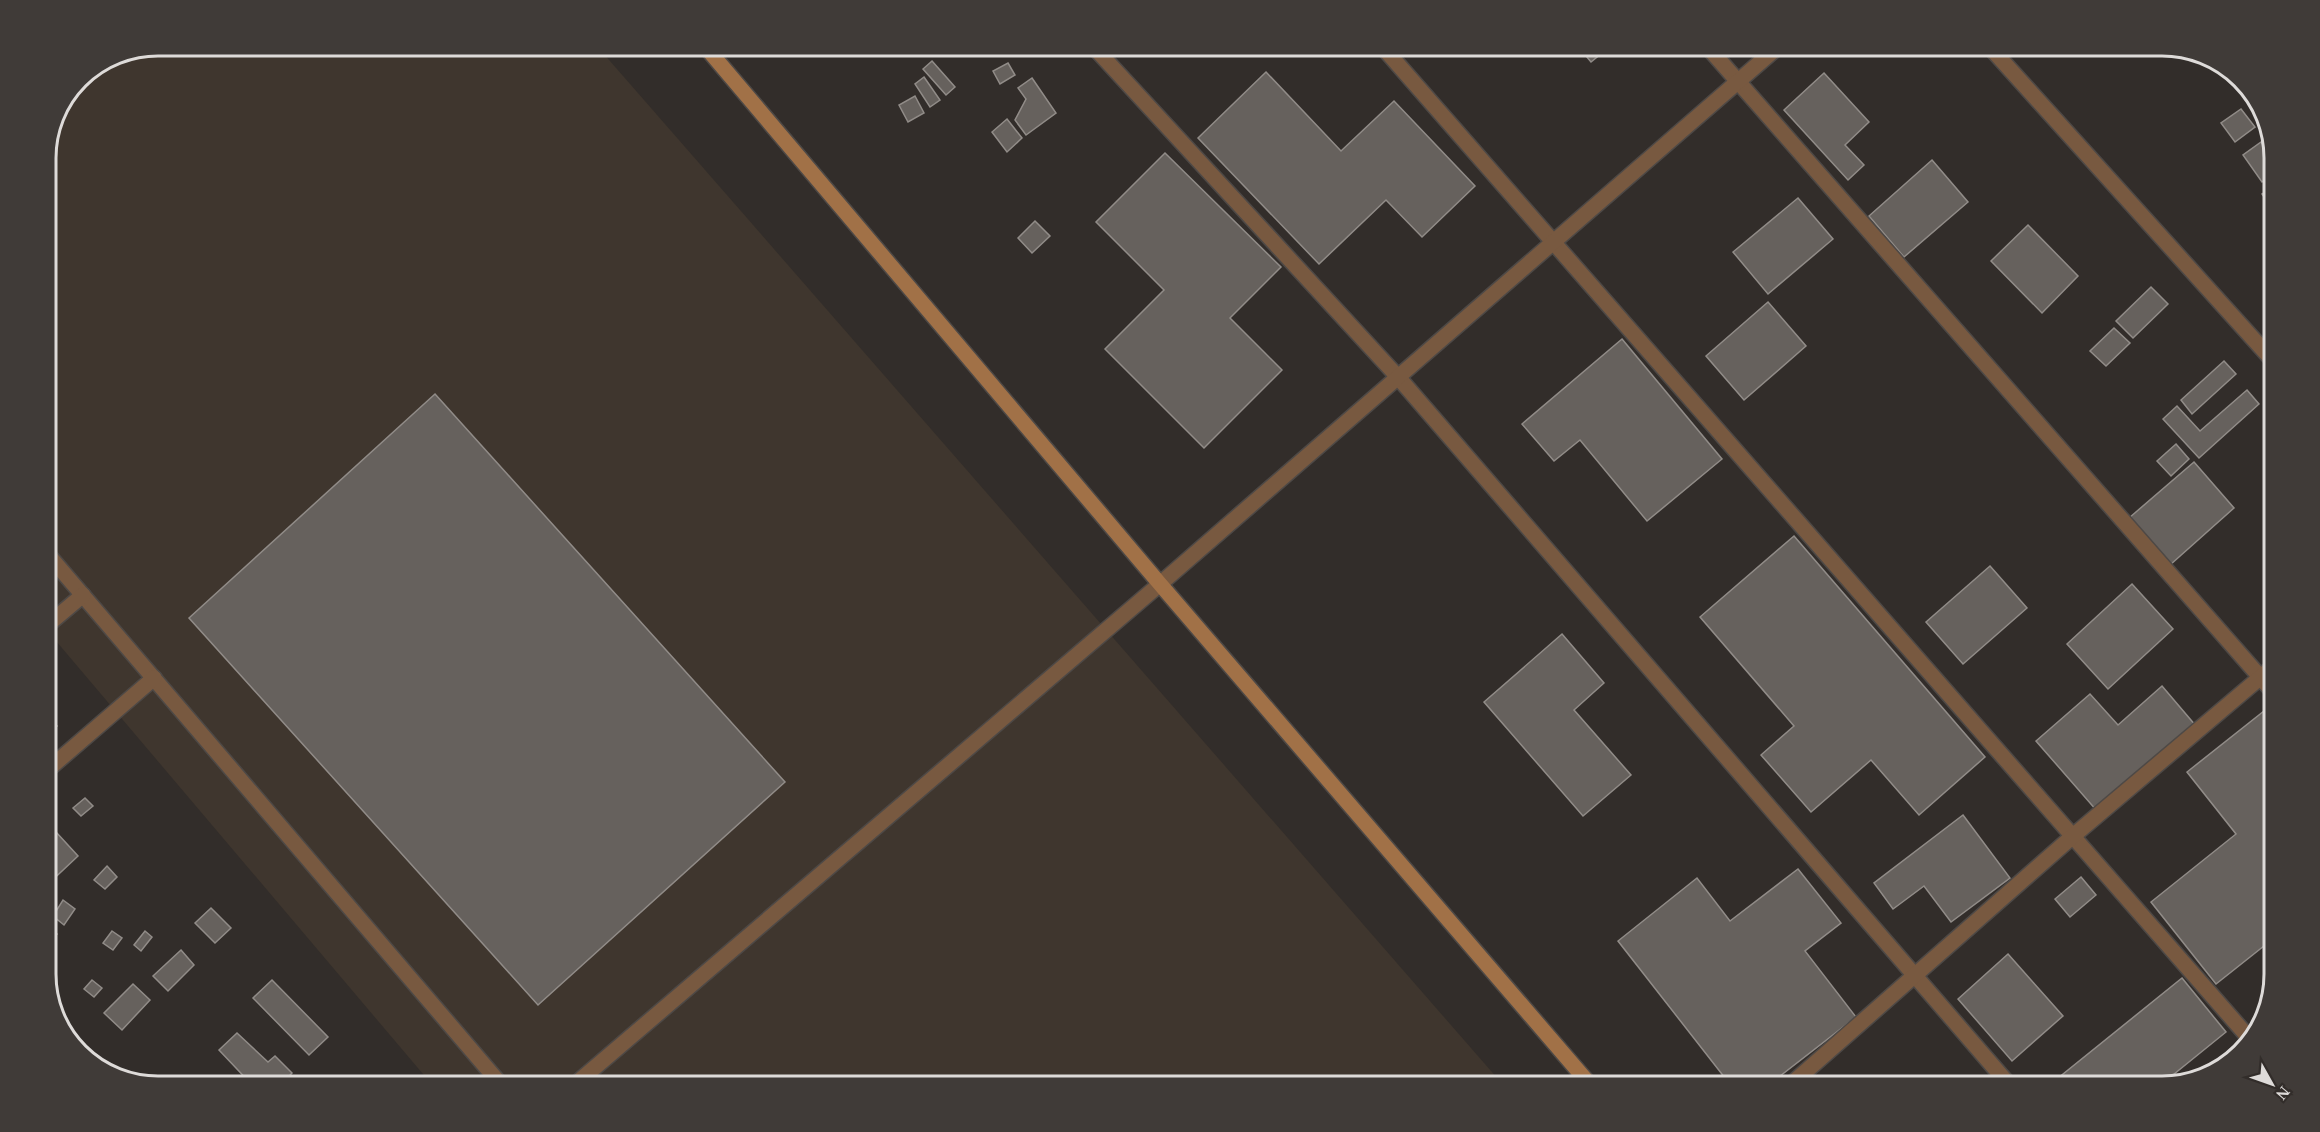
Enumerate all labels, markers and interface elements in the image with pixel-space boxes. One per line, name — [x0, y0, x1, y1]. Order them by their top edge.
north arrow — [2242, 1054, 2302, 1114]
text: N — [2273, 1083, 2293, 1104]

